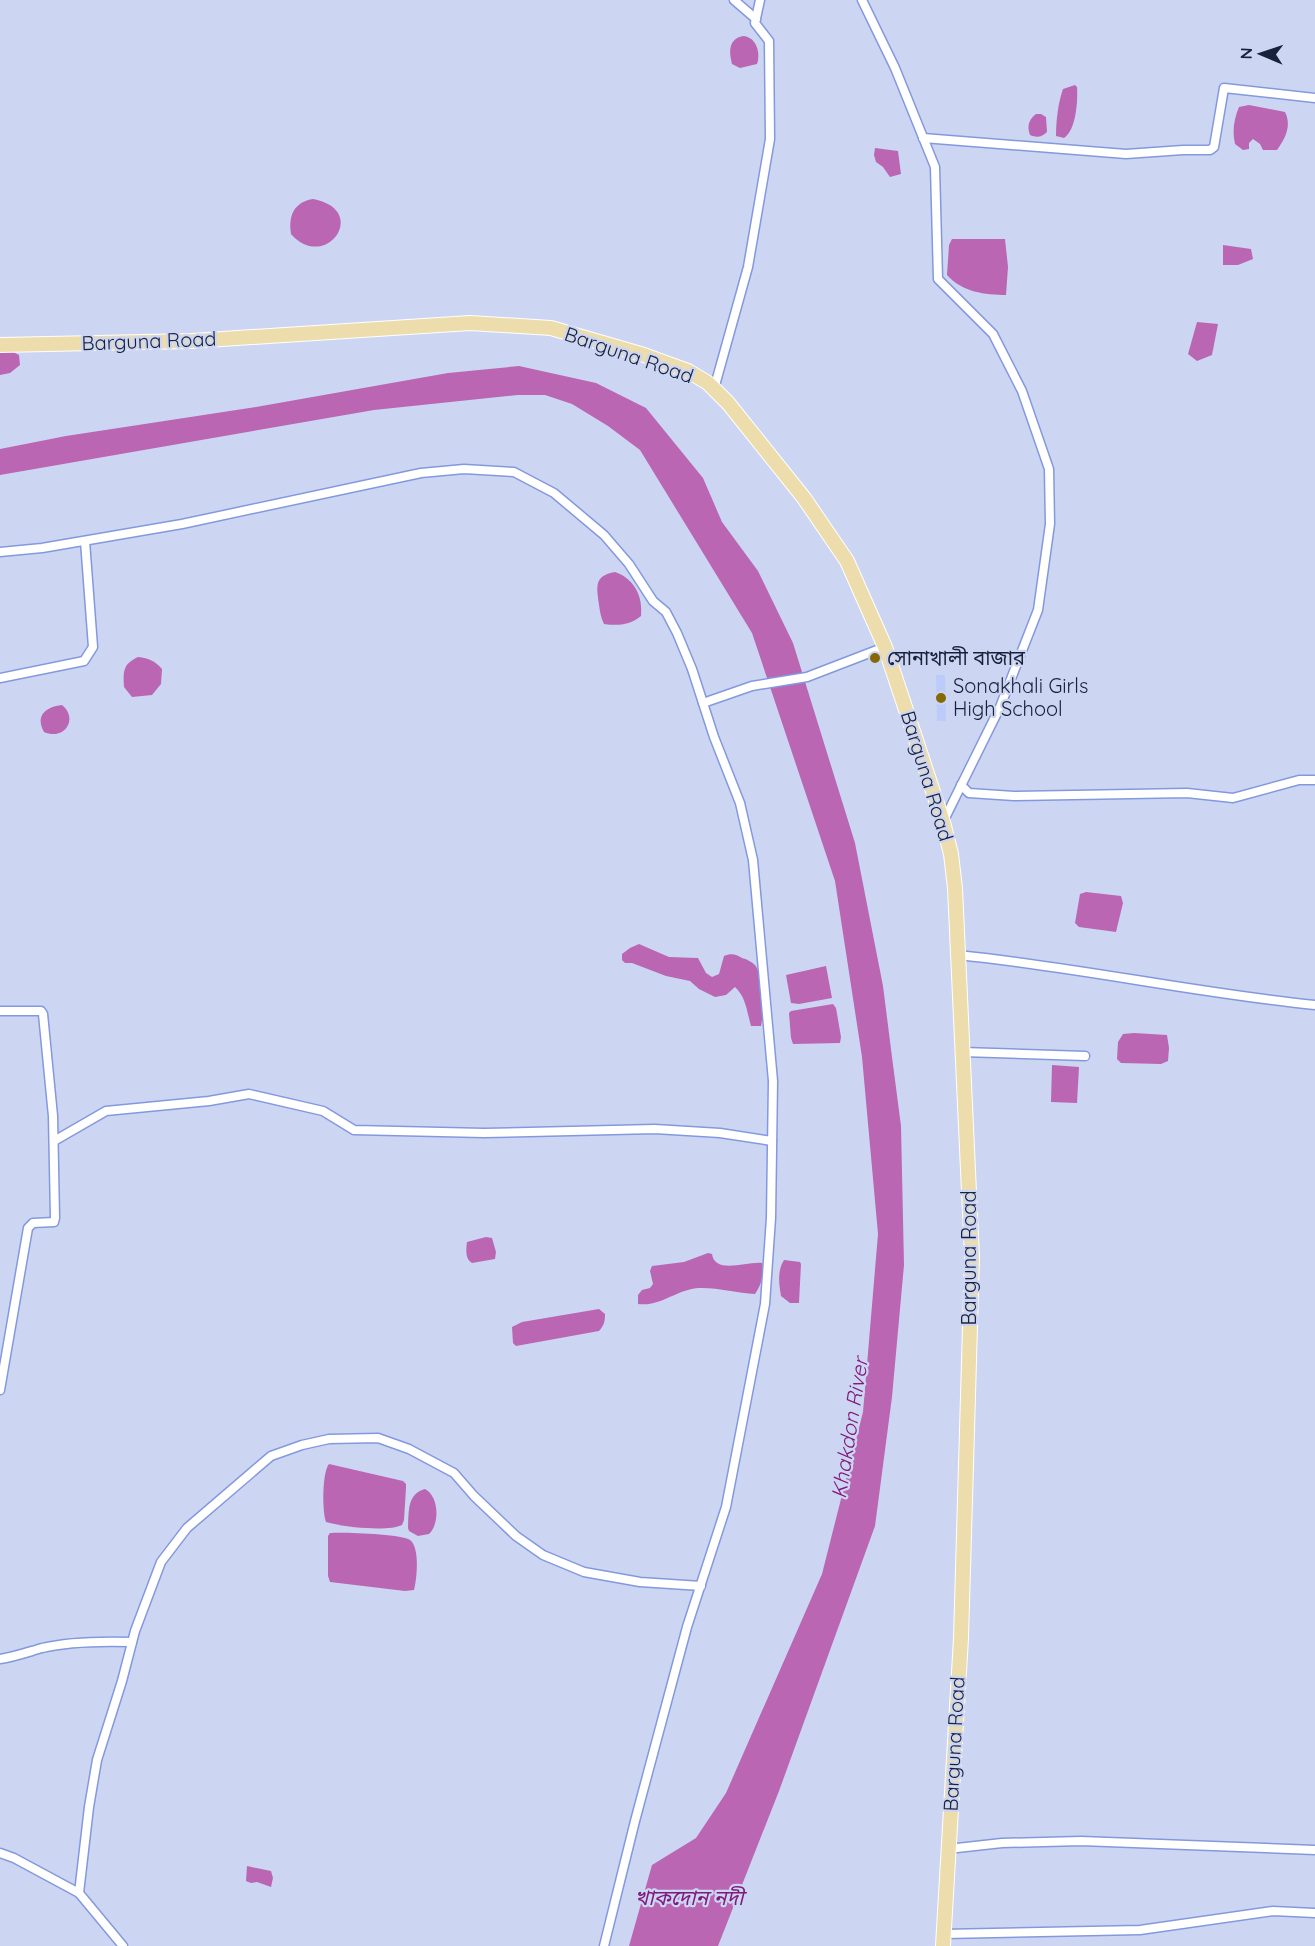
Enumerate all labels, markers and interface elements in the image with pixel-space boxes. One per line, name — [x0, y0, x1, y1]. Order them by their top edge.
north arrow — [1231, 24, 1291, 84]
text: N — [1236, 47, 1256, 60]
street label: Barguna Road — [561, 321, 697, 388]
street label: Barguna Road — [81, 326, 217, 355]
place label: সোনাখালী বাজার — [887, 645, 1026, 670]
marker: সোনাখালী বাজার — [868, 651, 882, 665]
place label: Sonakhali Girls High School — [953, 673, 1088, 721]
marker: Sonakhali Girls High School — [934, 691, 948, 705]
street label: Barguna Road — [896, 708, 959, 844]
street label: Barguna Road — [956, 1191, 981, 1326]
water label: Khakdon River — [825, 1353, 873, 1500]
street label: Barguna Road — [937, 1676, 970, 1812]
water label: খাকদোন নদী — [634, 1884, 748, 1910]

